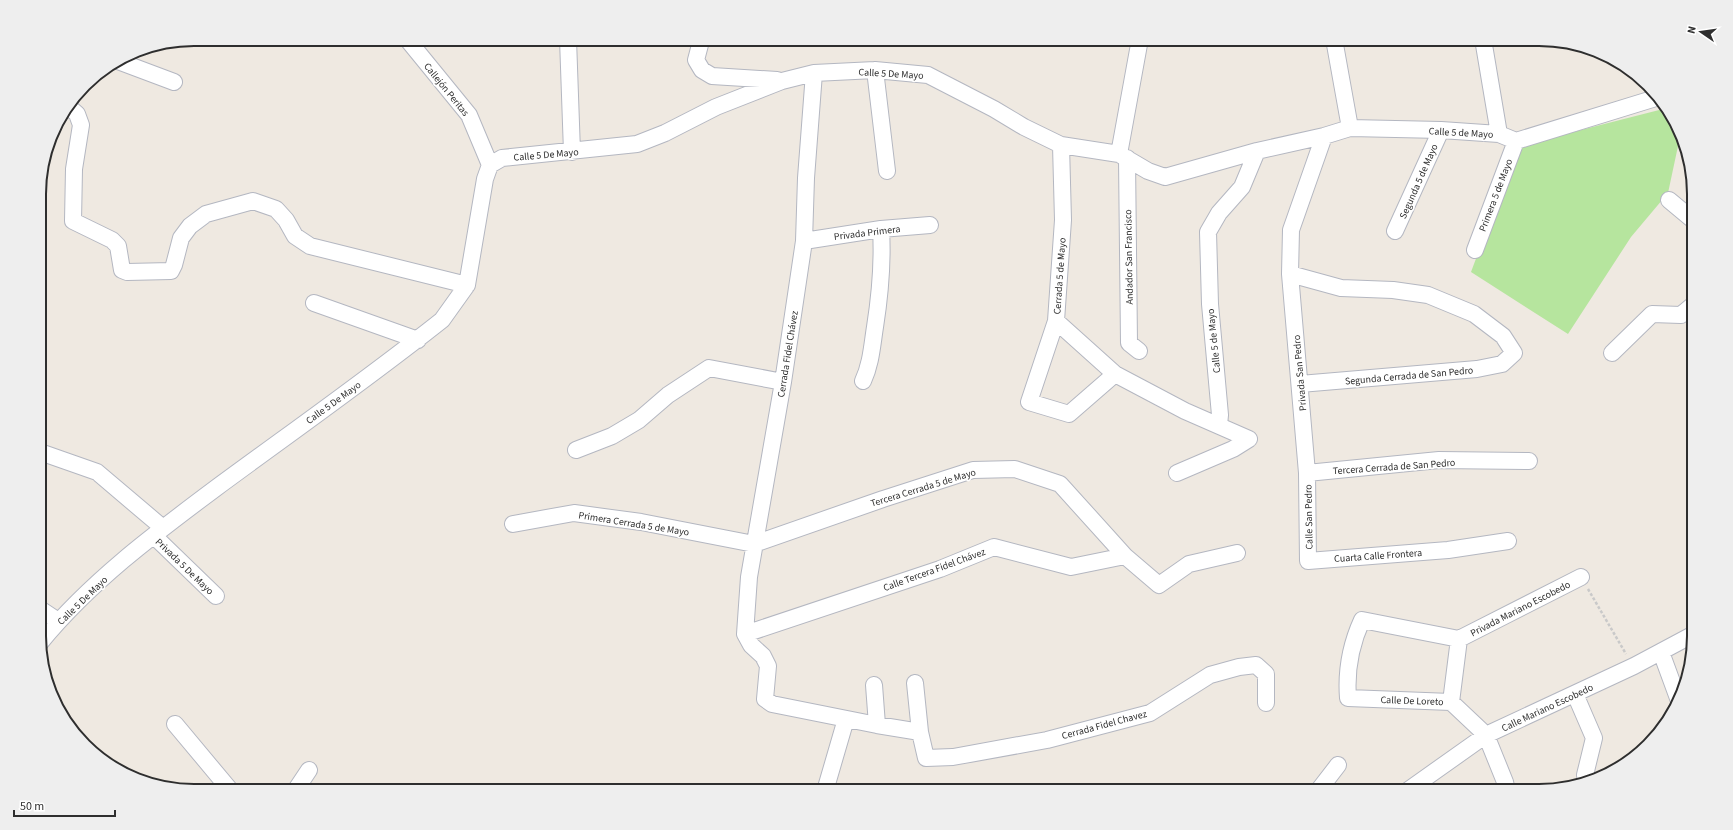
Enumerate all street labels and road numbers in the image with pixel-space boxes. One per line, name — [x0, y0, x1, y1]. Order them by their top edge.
street label: Callejón Peritas — [420, 60, 472, 119]
street label: Calle 5 De Mayo — [858, 65, 924, 83]
street label: Calle 5 de Mayo — [1428, 124, 1494, 142]
street label: Segunda 5 de Mayo — [1396, 142, 1442, 221]
street label: Calle 5 De Mayo — [513, 145, 579, 165]
street label: Primera 5 de Mayo — [1476, 157, 1516, 234]
street label: Andador San Francisco — [1121, 209, 1137, 305]
street label: Privada Primera — [833, 222, 901, 244]
street label: Cerrada 5 de Mayo — [1050, 237, 1070, 315]
street label: Calle 5 de Mayo — [1204, 308, 1224, 374]
street label: Cerrada Fidel Chávez — [774, 310, 802, 398]
street label: Privada San Pedro — [1290, 334, 1310, 412]
street label: Segunda Cerrada de San Pedro — [1344, 363, 1474, 389]
street label: Calle 5 De Mayo — [303, 378, 364, 428]
street label: Tercera Cerrada de San Pedro — [1332, 456, 1456, 478]
street label: Tercera Cerrada 5 de Mayo — [869, 465, 978, 511]
street label: Calle San Pedro — [1301, 484, 1317, 550]
street label: Primera Cerrada 5 de Mayo — [577, 508, 690, 540]
street label: Privada 5 De Mayo — [152, 535, 217, 598]
street label: Calle Tercera Fidel Chávez — [881, 545, 987, 595]
street label: Cuarta Calle Frontera — [1334, 546, 1422, 566]
street label: Calle 5 De Mayo — [54, 573, 111, 628]
street label: Privada Mariano Escobedo — [1468, 578, 1573, 640]
street label: Calle Mariano Escobedo — [1499, 681, 1596, 735]
street label: Calle De Loreto — [1380, 693, 1444, 709]
street label: Cerrada Fidel Chavez — [1060, 707, 1148, 743]

